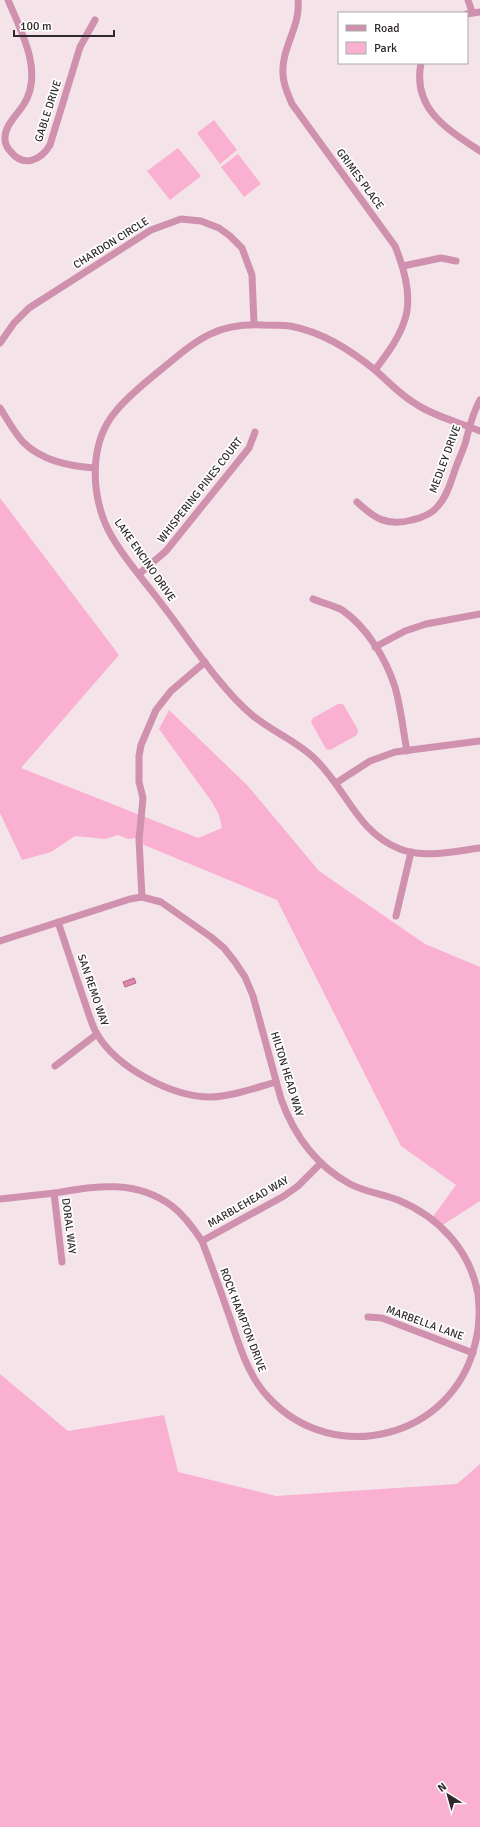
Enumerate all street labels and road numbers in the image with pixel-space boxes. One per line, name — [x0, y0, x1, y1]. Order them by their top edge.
street label: GABLE DRIVE — [32, 78, 64, 144]
street label: GRIMES PLACE — [334, 146, 386, 212]
street label: CHARDON CIRCLE — [71, 215, 151, 271]
street label: MEDLEY DRIVE — [427, 423, 463, 495]
street label: WHISPERING PINES COURT — [155, 434, 246, 545]
street label: LAKE ENCINO DRIVE — [112, 516, 178, 604]
street label: SAN REMO WAY — [75, 952, 111, 1028]
street label: HILTON HEAD WAY — [268, 1030, 306, 1118]
street label: MARBLEHEAD WAY — [205, 1173, 291, 1230]
street label: DORAL WAY — [59, 1197, 79, 1255]
street label: ROCK HAMPTON DRIVE — [217, 1266, 269, 1374]
street label: MARBELLA LANE — [384, 1303, 466, 1343]

